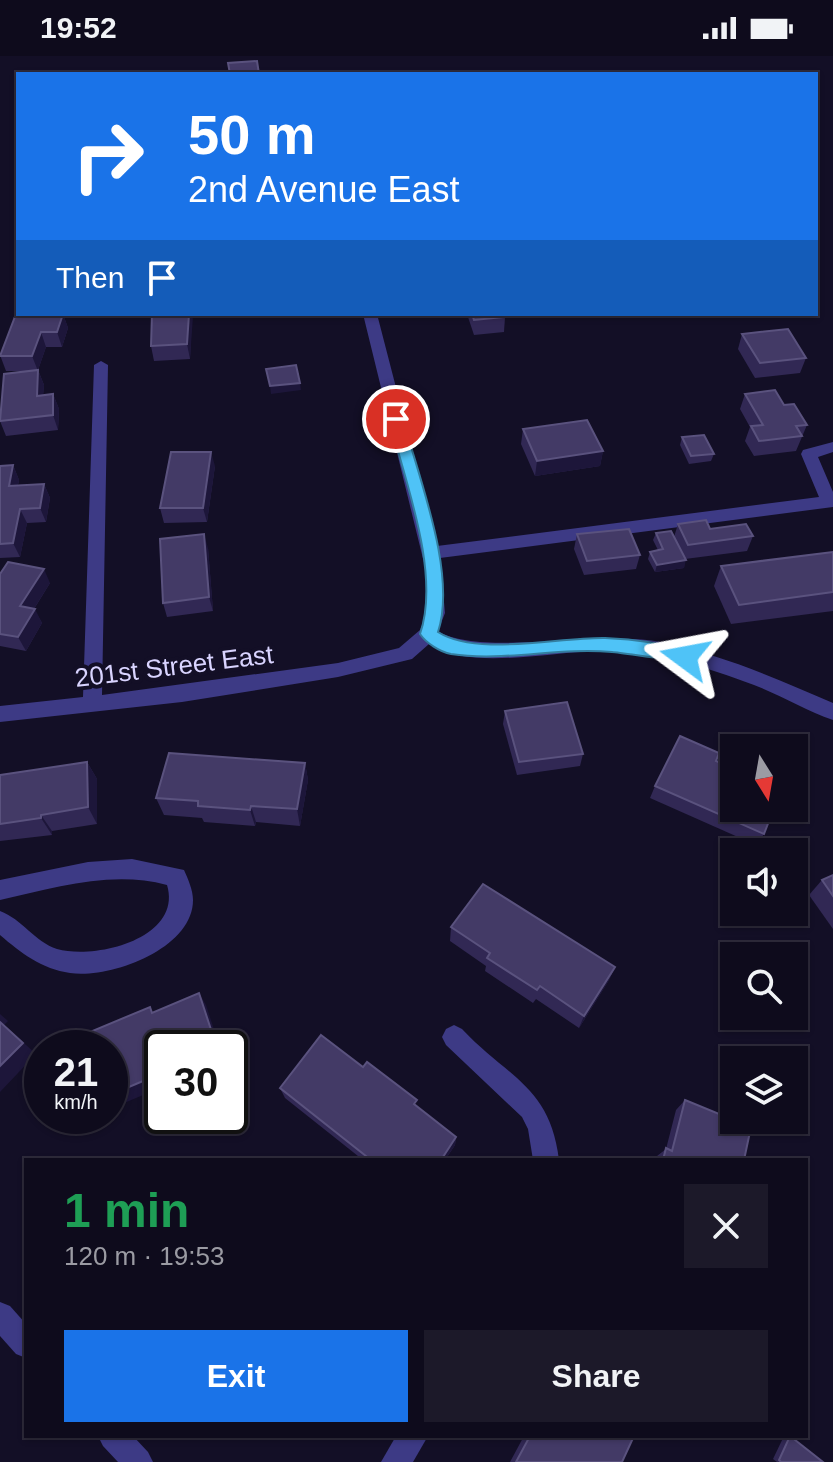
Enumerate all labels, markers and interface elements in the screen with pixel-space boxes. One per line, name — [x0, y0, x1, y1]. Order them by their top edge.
text: 19:52 — [40, 11, 117, 44]
text: 50 m — [188, 103, 316, 166]
icon: right — [56, 104, 160, 208]
text: 2nd Avenue East — [188, 169, 460, 210]
icon: arrive — [140, 256, 184, 300]
text: Then — [56, 261, 124, 294]
pin — [362, 385, 430, 453]
icon: arrive — [374, 397, 418, 441]
position arrow — [643, 615, 727, 699]
street label: 201st Street East — [73, 639, 276, 693]
north arrow — [720, 734, 808, 822]
map controls — [720, 734, 808, 1134]
button: sound — [720, 838, 808, 926]
button: search — [720, 942, 808, 1030]
speed limit sign: 30 — [144, 1030, 248, 1134]
button: layers — [720, 1046, 808, 1134]
text: 21 — [54, 1050, 98, 1094]
text: km/h — [54, 1091, 98, 1113]
text: 1 min — [64, 1184, 189, 1237]
button: close — [684, 1184, 768, 1268]
text: 120 m · 19:53 — [64, 1241, 224, 1271]
button: Exit — [64, 1330, 408, 1422]
button: Share — [424, 1330, 768, 1422]

